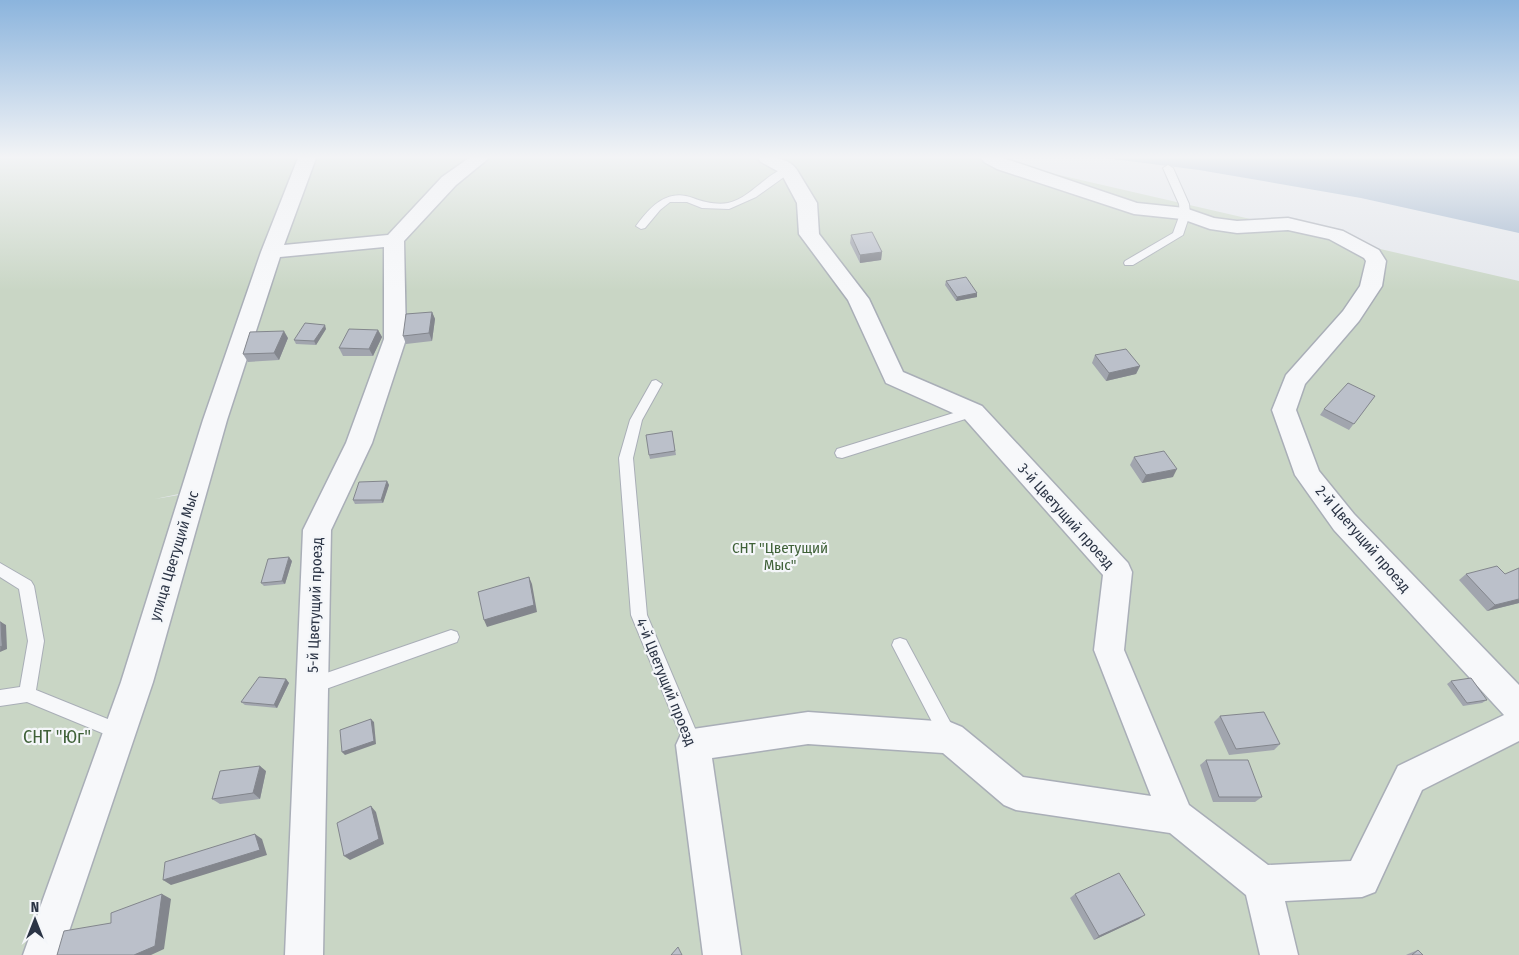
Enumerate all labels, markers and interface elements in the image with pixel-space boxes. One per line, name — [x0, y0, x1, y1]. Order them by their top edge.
street label: 3-й Цветущий проезд — [1014, 460, 1118, 572]
street label: 2-й Цветущий проезд — [1312, 482, 1414, 596]
street label: улица Цветущий Мыс — [146, 488, 203, 623]
street label: 5-й Цветущий проезд — [304, 537, 326, 673]
park label: СНТ "Цветущий Мыс" — [732, 539, 828, 574]
street label: 4-й Цветущий проезд — [632, 616, 700, 748]
park label: СНТ "Юг" — [23, 726, 91, 748]
north arrow — [10, 895, 60, 945]
text: N — [31, 899, 39, 916]

